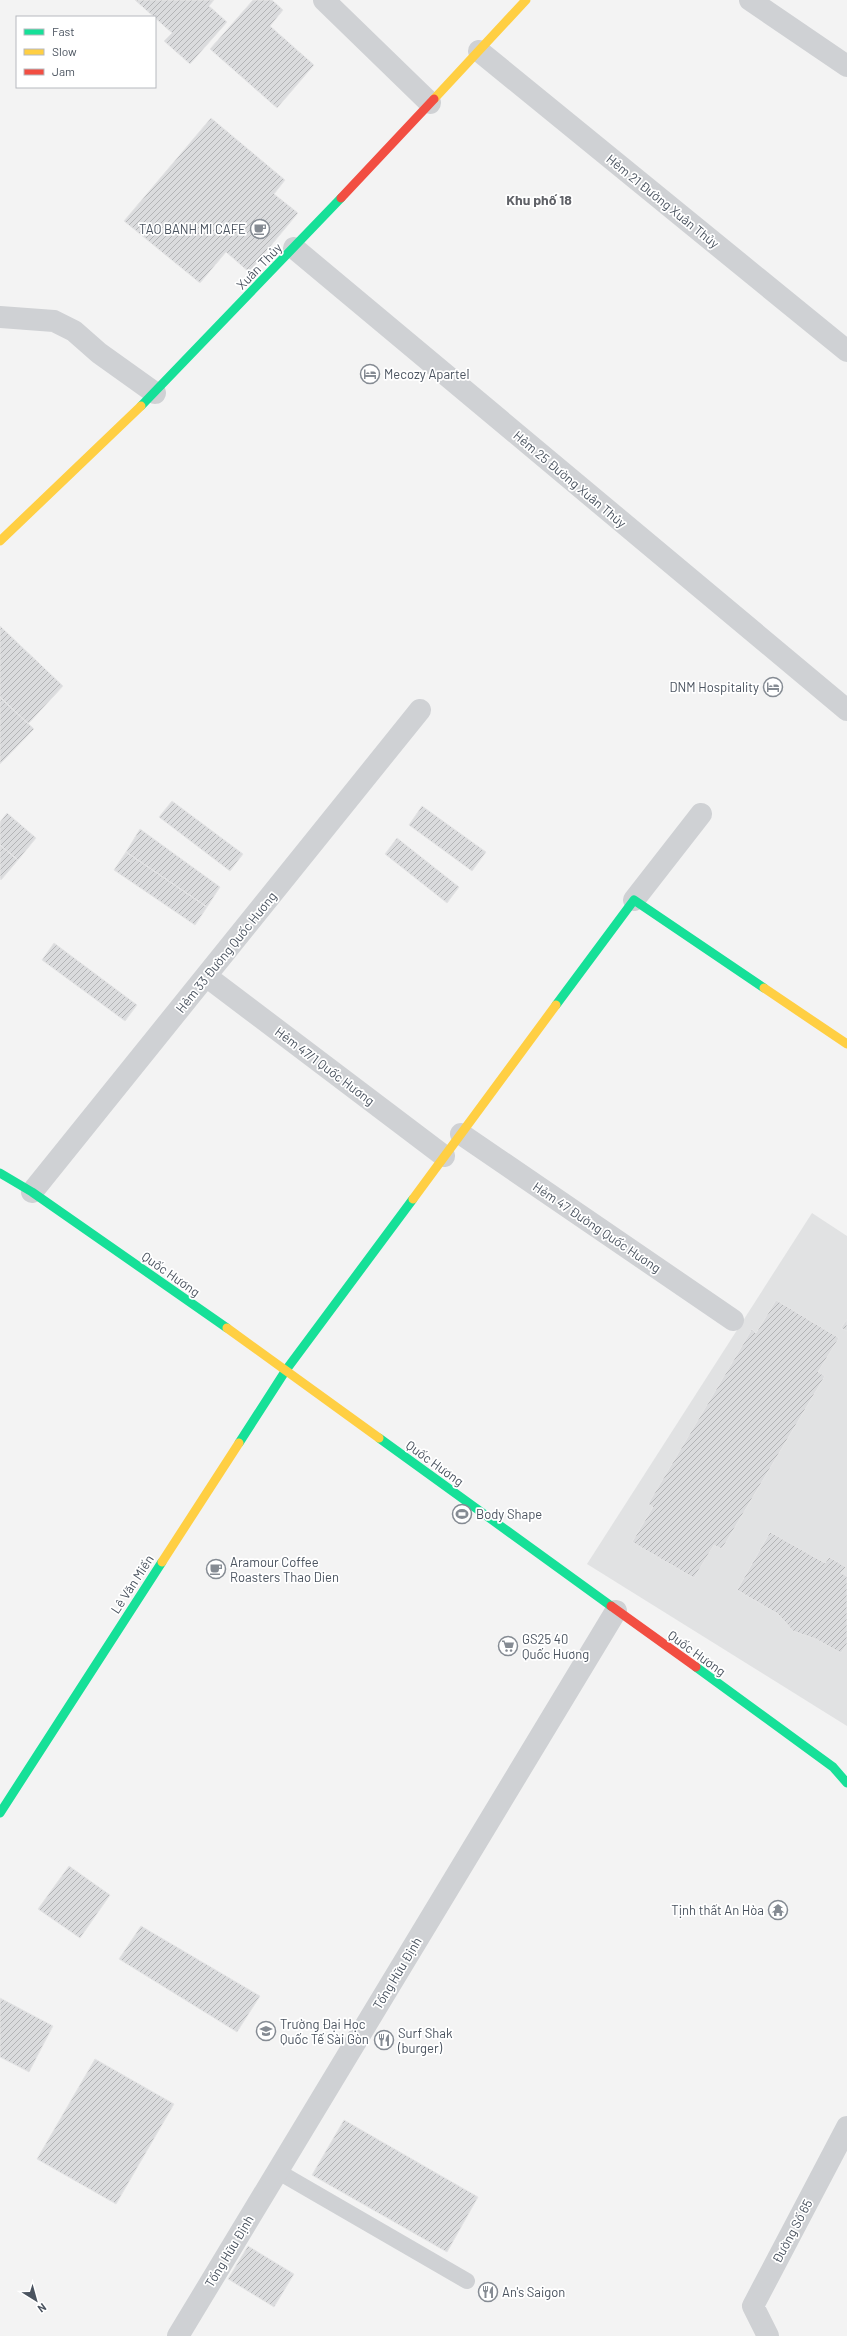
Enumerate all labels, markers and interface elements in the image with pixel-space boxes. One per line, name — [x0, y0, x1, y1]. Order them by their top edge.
legend — [16, 16, 156, 88]
text: Fast — [52, 24, 75, 38]
text: Slow — [52, 44, 77, 58]
text: Jam — [52, 64, 75, 78]
street label: Hẻm 21 Đường Xuân Thủy — [603, 151, 723, 251]
district label: Khu phố 18 — [506, 191, 572, 208]
cafe icon: TAO BANH MI CAFE — [249, 218, 271, 240]
place label: TAO BANH MI CAFE — [139, 221, 246, 237]
street label: Xuân Thủy — [233, 239, 285, 293]
hotel icon: Mecozy Apartel — [359, 363, 381, 385]
place label: Mecozy Apartel — [384, 366, 470, 382]
street label: Hẻm 25 Đường Xuân Thủy — [510, 427, 630, 531]
hotel icon: DNM Hospitality — [762, 676, 784, 698]
place label: DNM Hospitality — [670, 679, 759, 695]
street label: Hẻm 33 Đường Quốc Hương — [172, 888, 280, 1016]
street label: Hẻm 47/1 Quốc Hương — [272, 1023, 378, 1109]
street label: Hẻm 47 Đường Quốc Hương — [530, 1178, 664, 1276]
street label: Quốc Hương — [139, 1248, 203, 1300]
street label: Quốc Hương — [403, 1437, 467, 1489]
sports icon: Body Shape — [451, 1503, 473, 1525]
place label: Body Shape — [476, 1506, 542, 1522]
street label: Lê Văn Miến — [107, 1552, 157, 1616]
place label: Aramour Coffee Roasters Thao Dien — [230, 1554, 339, 1585]
cafe icon: Aramour Coffee Roasters Thao Dien — [205, 1558, 227, 1580]
street label: Quốc Hương — [665, 1627, 729, 1679]
place label: GS25 40 Quốc Hương — [522, 1631, 589, 1662]
supermarket icon: GS25 40 Quốc Hương — [497, 1635, 519, 1657]
temple icon: Tịnh thất An Hòa — [767, 1899, 789, 1921]
place label: Tịnh thất An Hòa — [671, 1902, 764, 1918]
street label: Tống Hữu Định — [369, 1934, 425, 2012]
place label: Trường Đại Học Quốc Tế Sài Gòn — [280, 2016, 369, 2047]
school or university icon: Trường Đại Học Quốc Tế Sài Gòn — [255, 2020, 277, 2042]
place label: Surf Shak (burger) — [397, 2025, 453, 2056]
restaurant icon: Surf Shak (burger) — [373, 2029, 395, 2051]
street label: Đường Số 65 — [769, 2196, 816, 2266]
street label: Tống Hữu Định — [201, 2212, 257, 2290]
north arrow — [16, 2280, 56, 2320]
restaurant icon: An's Saigon — [477, 2281, 499, 2303]
place label: An's Saigon — [502, 2284, 565, 2300]
text: N — [35, 2301, 49, 2316]

